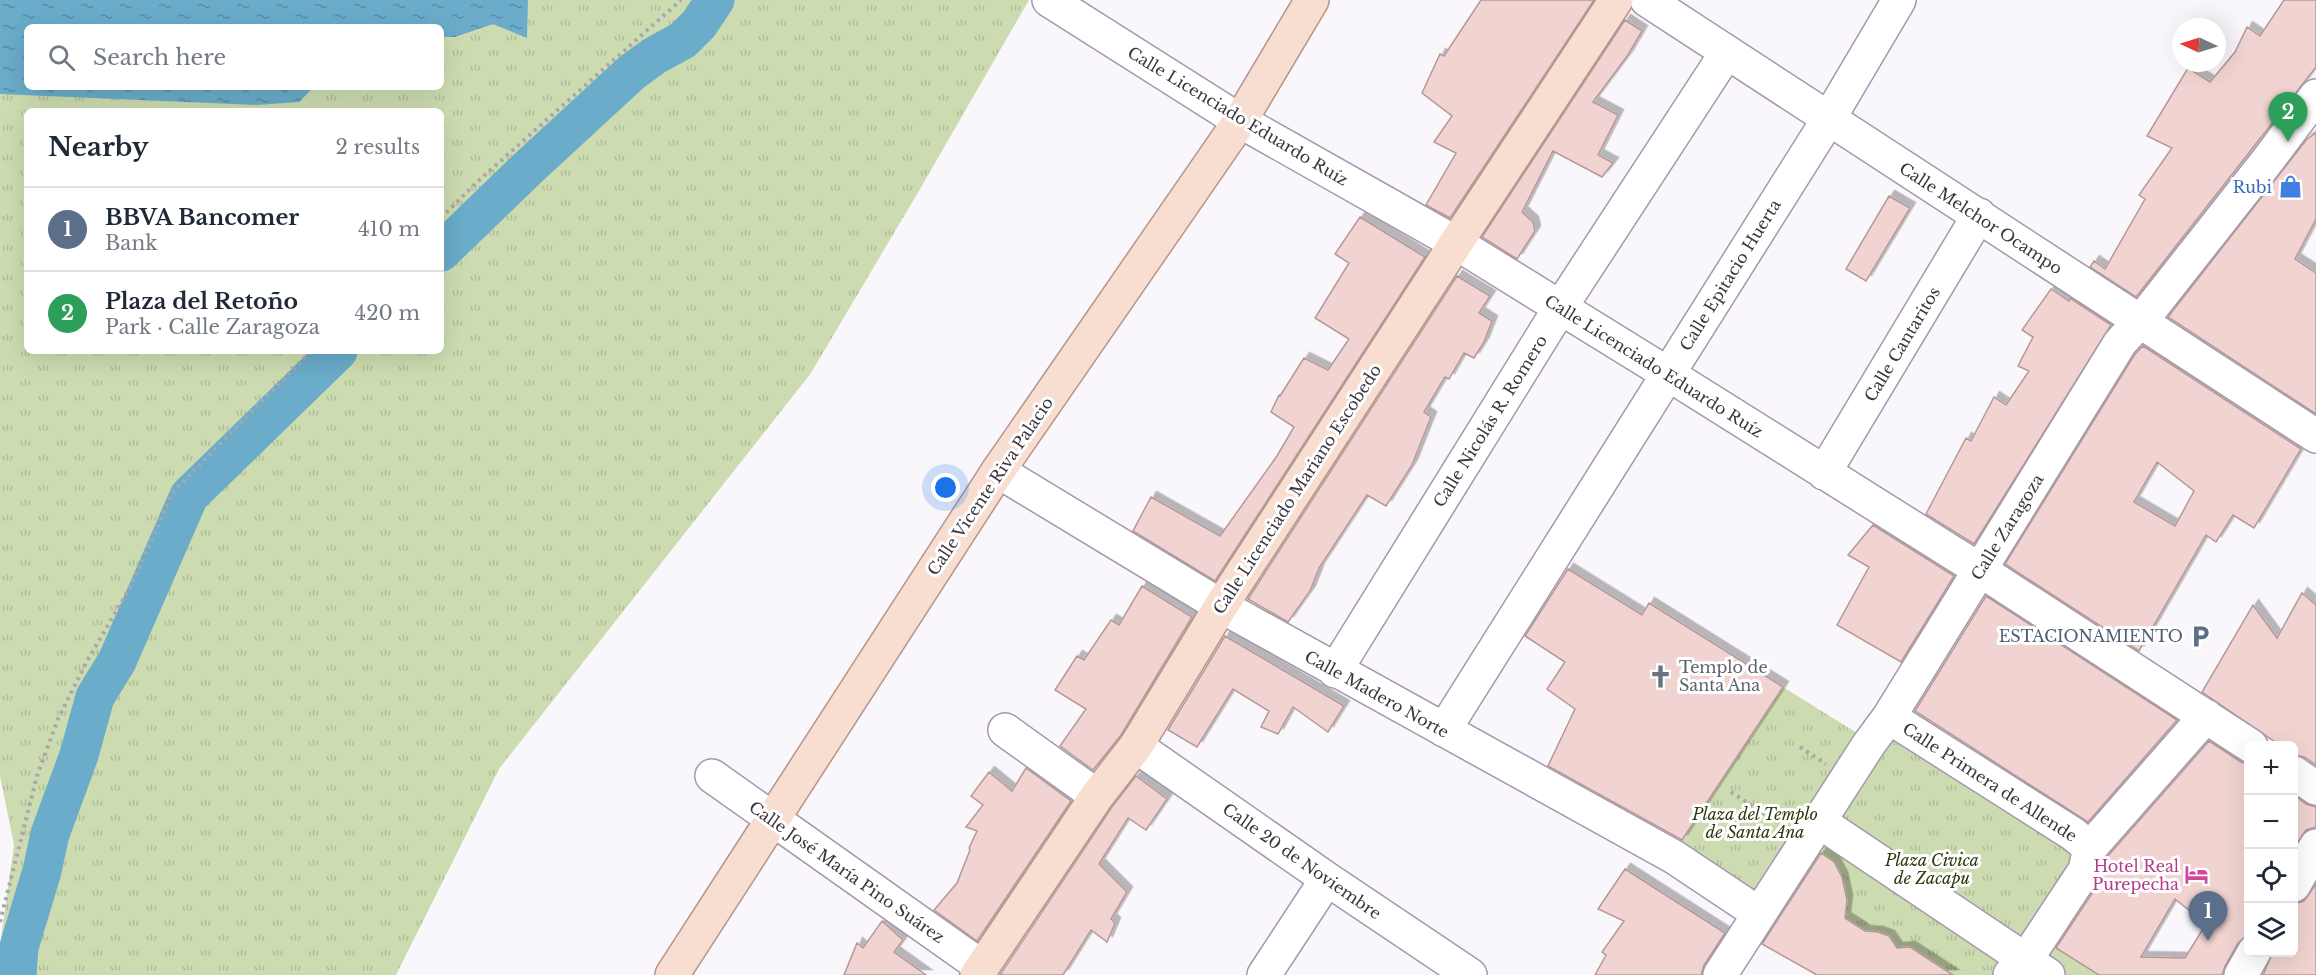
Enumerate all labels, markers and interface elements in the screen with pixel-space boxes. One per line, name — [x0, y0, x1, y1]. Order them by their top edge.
north arrow — [2172, 18, 2226, 72]
search box — [24, 24, 444, 90]
icon: search — [45, 41, 78, 74]
street label: Calle Licenciado Eduardo Ruíz — [1124, 42, 1352, 190]
text: Search here — [93, 44, 226, 71]
pin: 2 — [2268, 92, 2308, 142]
text: Nearby — [48, 131, 149, 163]
text: 2 results — [336, 135, 420, 159]
street label: Calle Melchor Ocampo — [1896, 158, 2066, 278]
shop icon: Rubi — [2277, 174, 2303, 200]
place label: Rubi — [2233, 177, 2273, 197]
street label: Calle Epitacio Huerta — [1675, 196, 1785, 354]
text: BBVA Bancomer — [105, 204, 299, 231]
text: 1 — [63, 217, 72, 241]
text: 410 m — [358, 217, 420, 241]
text: Bank — [105, 231, 158, 255]
street label: Calle Cantaritos — [1860, 283, 1944, 405]
text: Plaza del Retoño — [105, 288, 298, 315]
street label: Calle Licenciado Eduardo Ruíz — [1541, 290, 1767, 442]
text: 2 — [61, 301, 74, 325]
text: 420 m — [355, 301, 420, 325]
text: Park · Calle Zaragoza — [105, 315, 320, 339]
street label: Calle Nicolás R. Romero — [1429, 331, 1551, 511]
street label: Calle Licenciado Mariano Escobedo — [1209, 360, 1385, 618]
street label: Calle Vicente Riva Palacio — [923, 393, 1057, 579]
street label: Calle Zaragoza — [1966, 470, 2048, 584]
your location — [931, 473, 960, 502]
parking icon: ESTACIONAMIENTO — [2188, 623, 2214, 649]
place label: ESTACIONAMIENTO — [1999, 626, 2183, 646]
street label: Calle Madero Norte — [1301, 646, 1453, 742]
place label: Templo de Santa Ana — [1679, 657, 1768, 695]
church icon: Templo de Santa Ana — [1648, 663, 1674, 689]
street label: Calle Primera de Allende — [1899, 718, 2081, 846]
map controls — [2244, 741, 2298, 957]
button: + — [2244, 741, 2298, 795]
button: − — [2244, 795, 2298, 849]
street label: Calle José María Pino Suárez — [745, 797, 949, 947]
street label: Calle 20 de Noviembre — [1219, 799, 1385, 923]
park label: Plaza del Templo de Santa Ana — [1691, 804, 1818, 842]
button: locate — [2244, 849, 2298, 903]
park label: Plaza Civica de Zacapu — [1884, 850, 1979, 888]
place label: Hotel Real Purepecha — [2092, 856, 2179, 894]
hotel icon: Hotel Real Purepecha — [2184, 862, 2210, 888]
pin: 1 — [2188, 892, 2228, 941]
button: layers — [2244, 903, 2298, 957]

